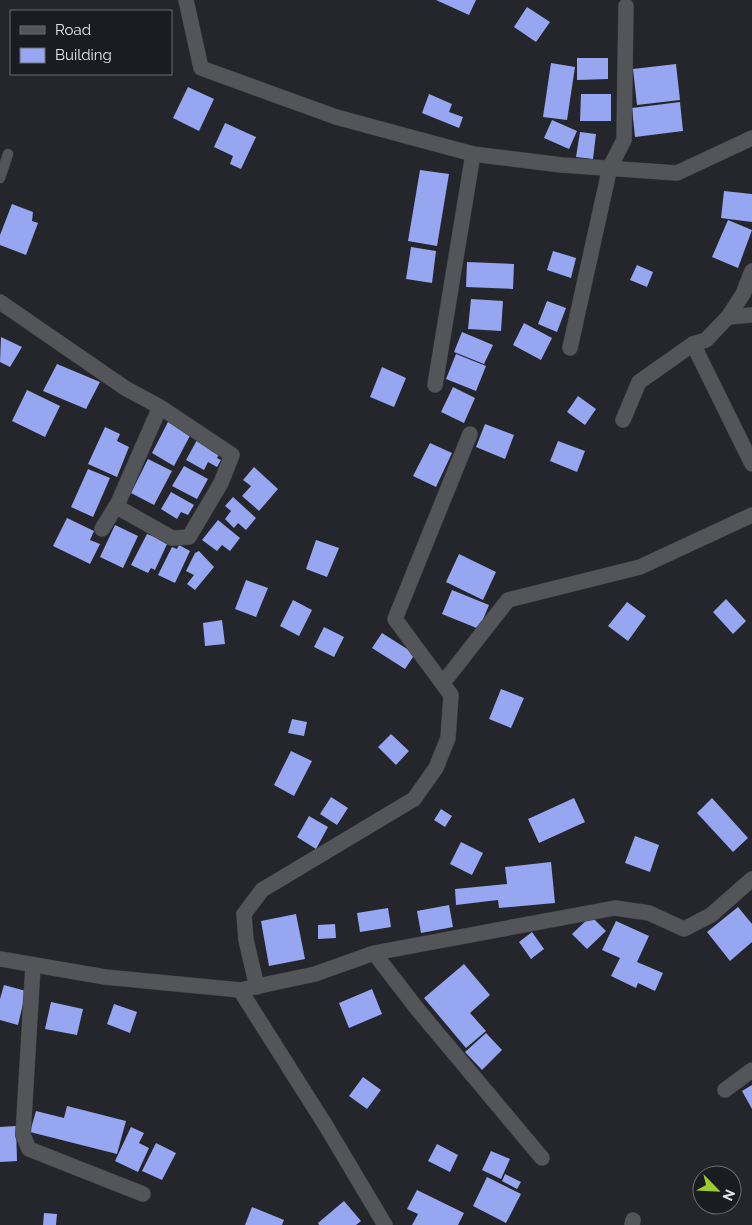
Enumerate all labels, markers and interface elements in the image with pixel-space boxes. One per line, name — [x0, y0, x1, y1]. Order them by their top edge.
legend — [10, 10, 172, 75]
text: Road — [55, 21, 91, 39]
text: Building — [55, 46, 112, 64]
north arrow — [692, 1165, 742, 1215]
text: N — [719, 1187, 738, 1203]

